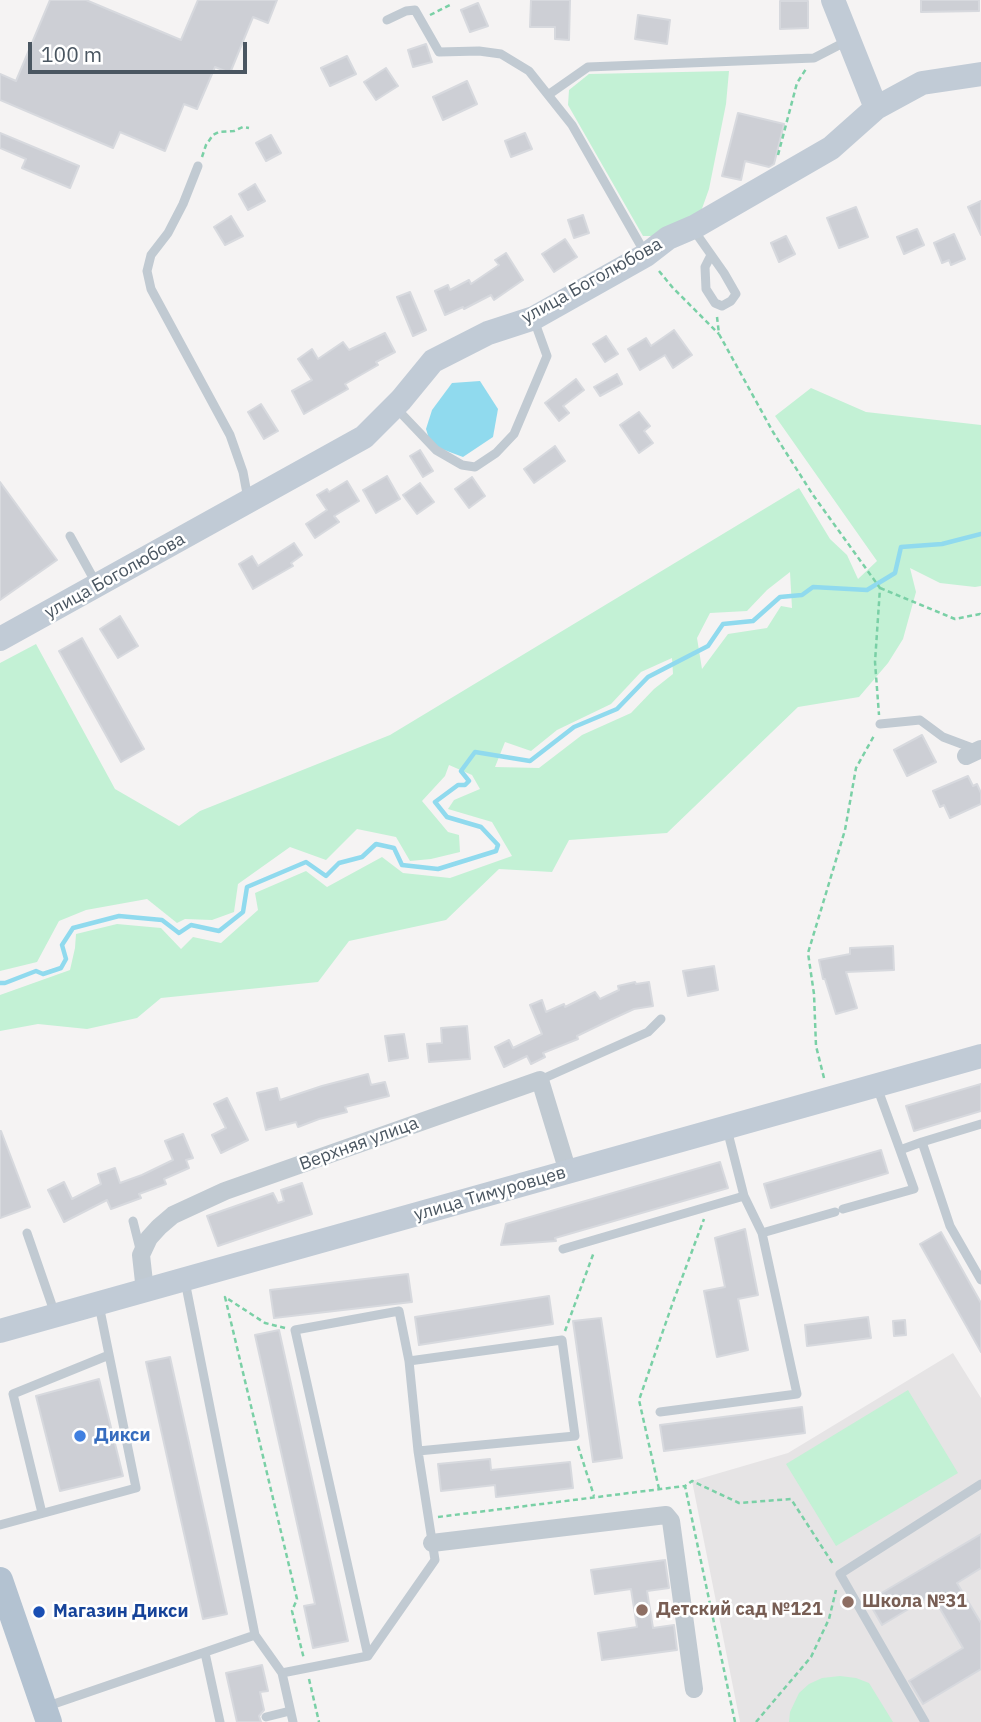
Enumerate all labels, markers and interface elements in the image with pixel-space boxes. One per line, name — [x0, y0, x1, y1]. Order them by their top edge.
scale bar — [32, 28, 250, 72]
text: 100 m — [41, 40, 102, 68]
street label: улица Боголюбова — [518, 233, 666, 329]
street label: улица Боголюбова — [41, 528, 189, 624]
street label: Верхняя улица — [297, 1112, 421, 1176]
street label: улица Тимуровцев — [412, 1162, 568, 1226]
place label: Дикси — [94, 1425, 150, 1447]
marker: Дикси — [72, 1428, 88, 1444]
place label: Школа №31 — [862, 1591, 967, 1613]
marker: Школа №31 — [840, 1594, 856, 1610]
place label: Детский сад №121 — [656, 1599, 823, 1621]
place label: Магазин Дикси — [53, 1601, 188, 1623]
marker: Детский сад №121 — [634, 1602, 650, 1618]
marker: Магазин Дикси — [31, 1604, 47, 1620]

